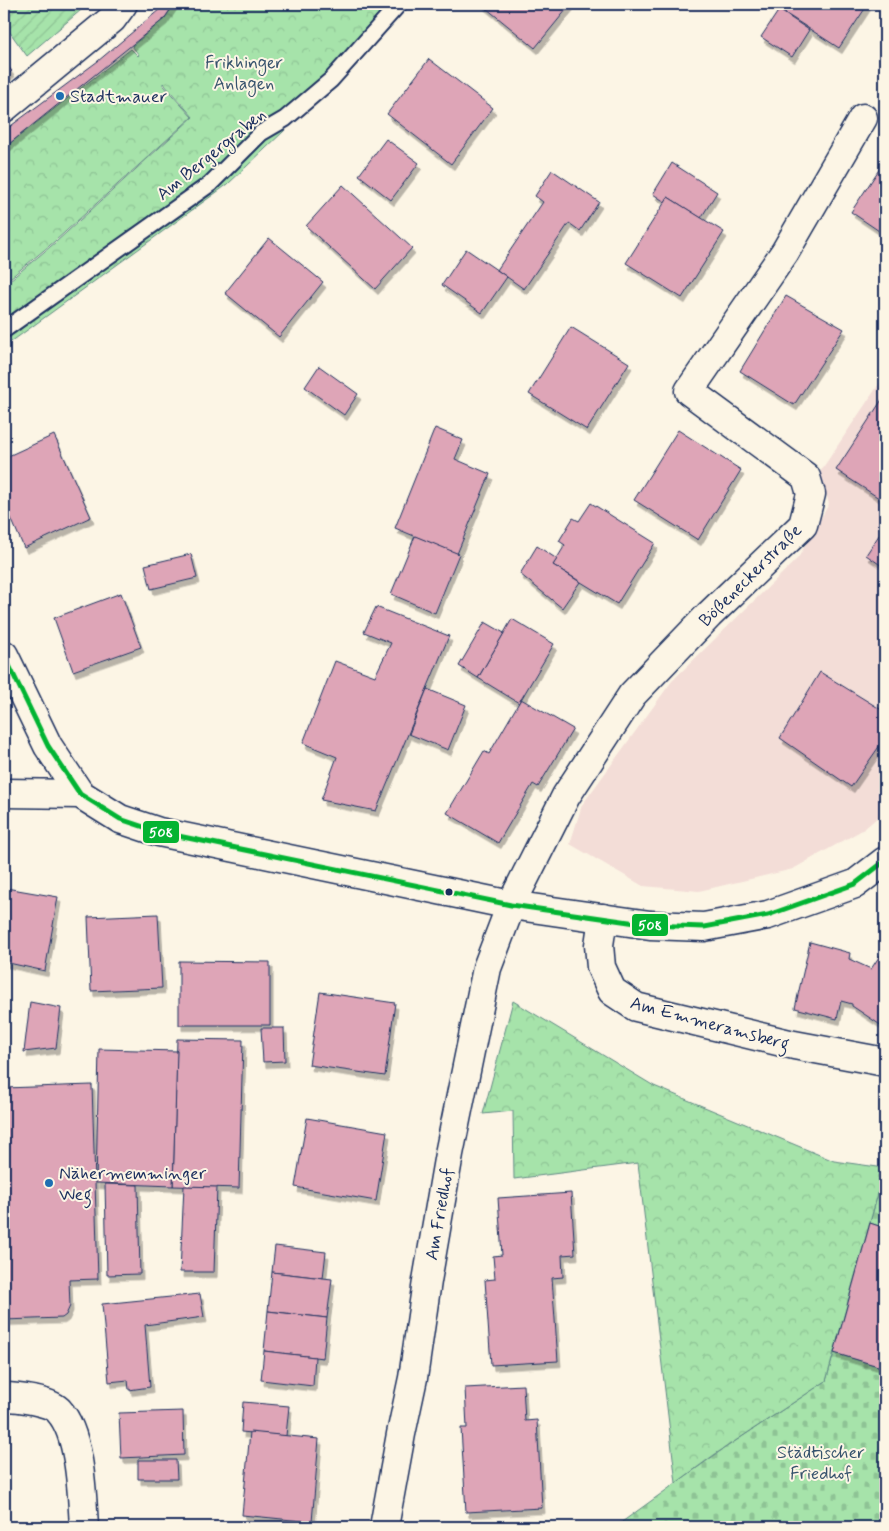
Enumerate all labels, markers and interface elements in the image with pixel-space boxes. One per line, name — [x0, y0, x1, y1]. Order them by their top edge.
park label: Frikhinger Anlagen — [205, 51, 283, 97]
place label: Stadtmauer — [70, 85, 168, 109]
marker: Stadtmauer — [54, 90, 66, 102]
street label: Am Bergergraben — [152, 103, 272, 207]
street label: Bößeneckerstraße — [694, 519, 807, 632]
line badge: 508 — [142, 820, 180, 844]
text: 508 — [149, 824, 173, 842]
unlabelled marker — [444, 887, 454, 897]
line badge: 508 — [631, 913, 669, 937]
text: 508 — [638, 917, 662, 935]
street label: Am Emmeramsberg — [627, 991, 792, 1059]
place label: Nähermemminger Weg — [59, 1162, 207, 1209]
street label: Am Friedhof — [420, 1166, 460, 1262]
marker: Nähermemminger Weg — [43, 1177, 55, 1189]
park label: Städtischer Friedhof — [777, 1441, 865, 1486]

